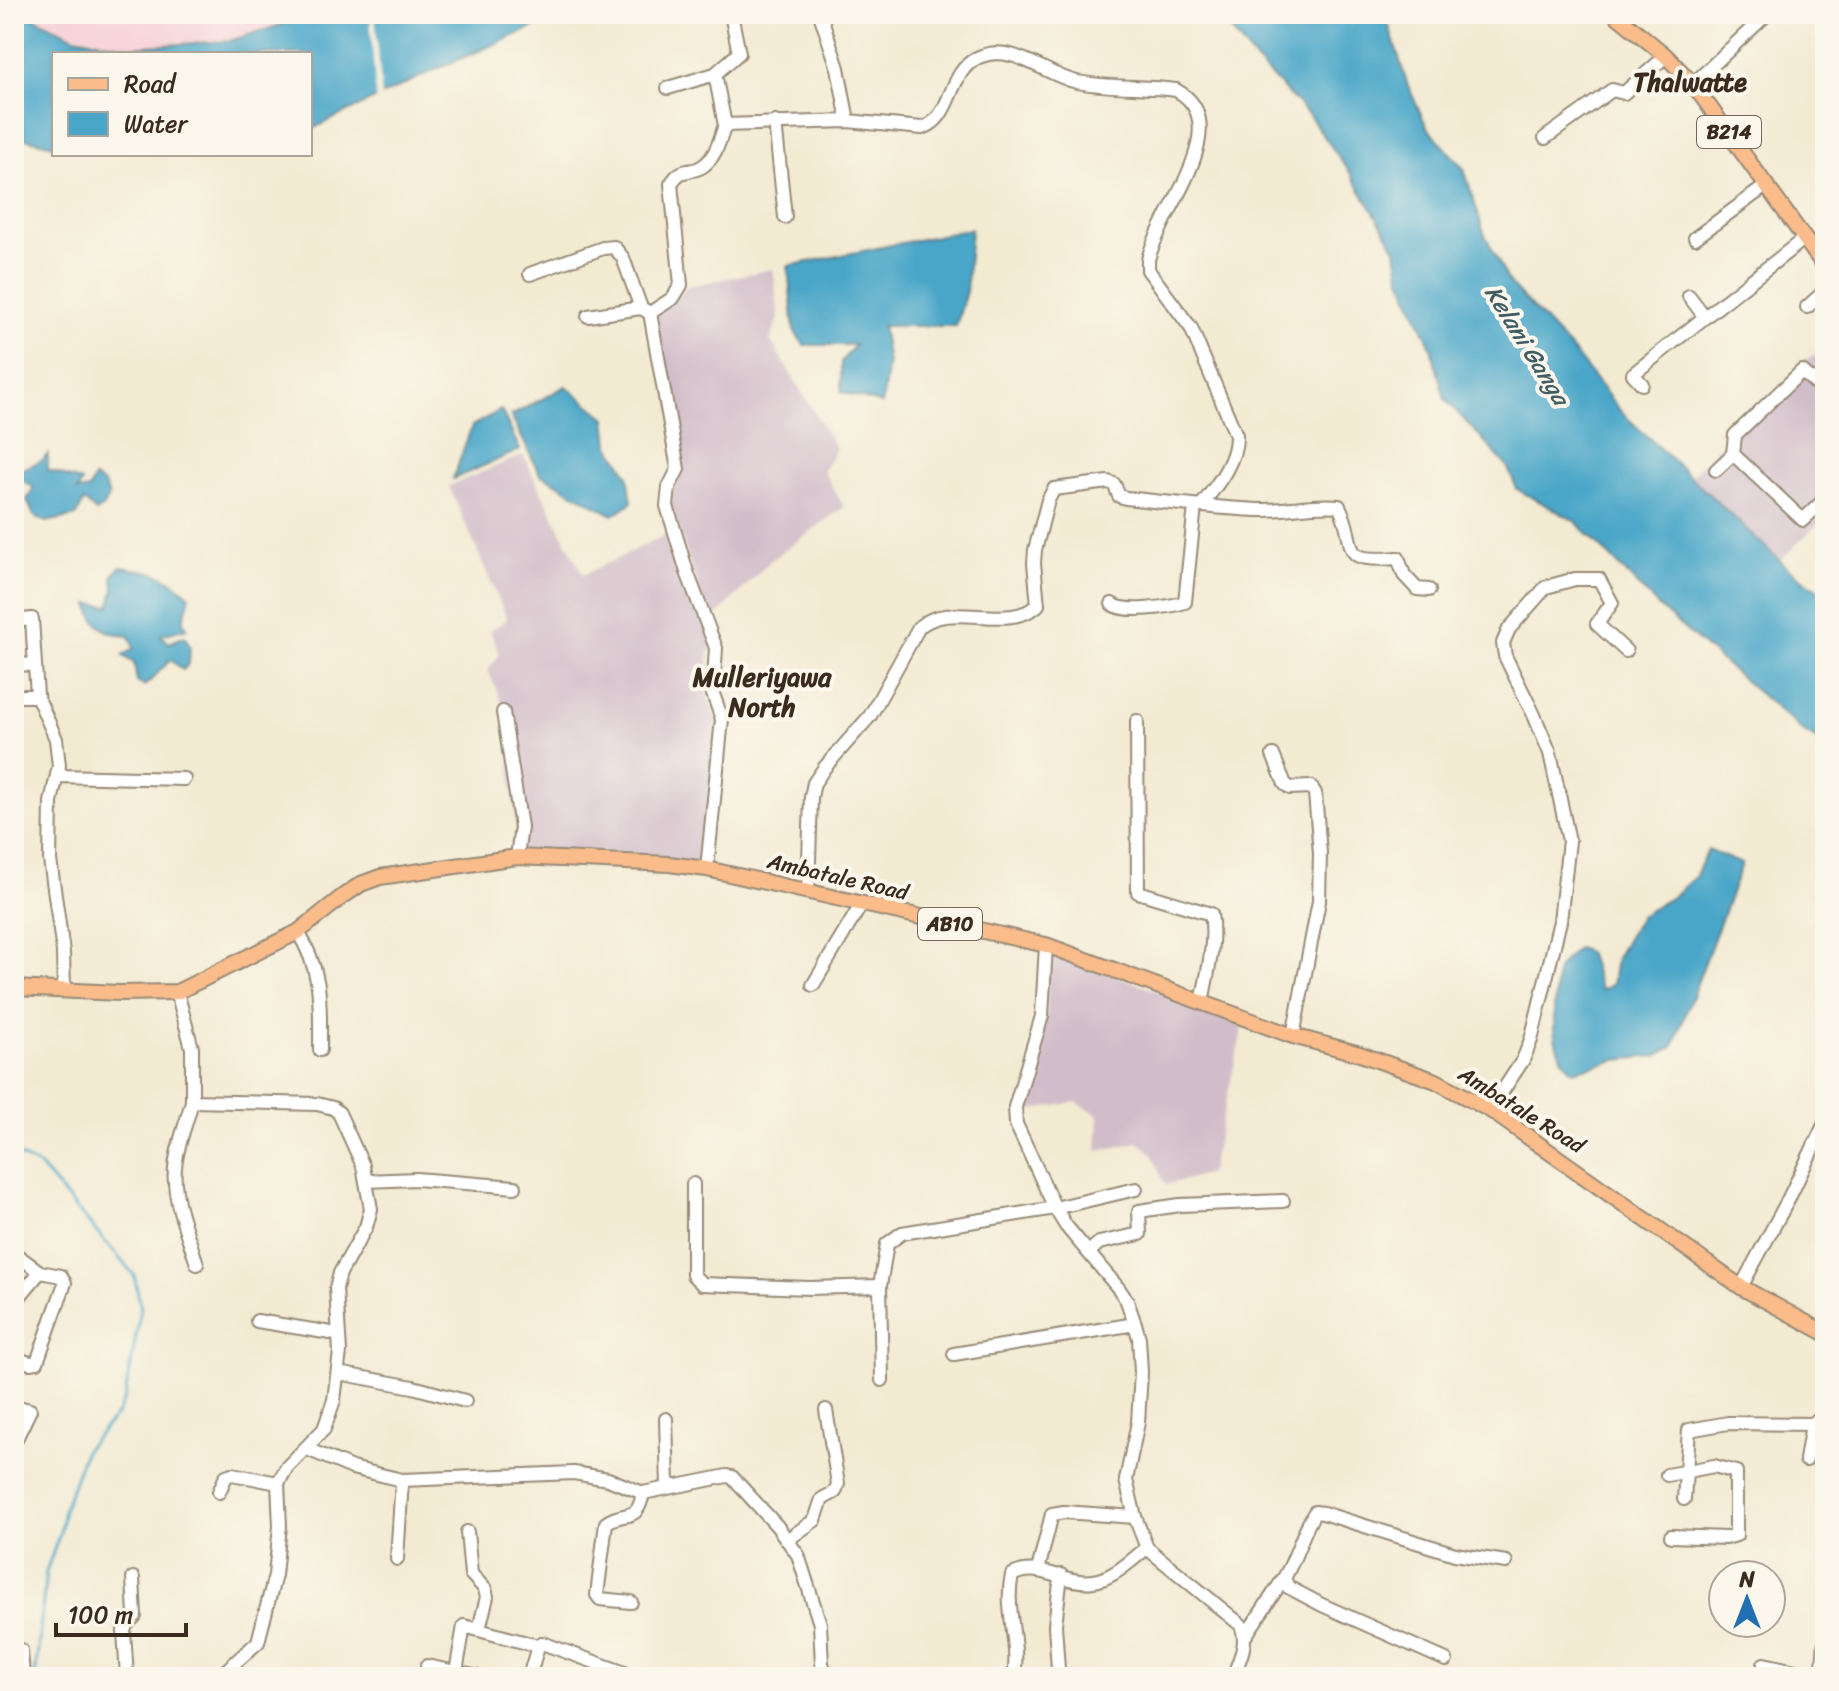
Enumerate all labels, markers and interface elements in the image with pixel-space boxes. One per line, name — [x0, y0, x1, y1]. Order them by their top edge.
legend — [52, 52, 312, 156]
district label: Thalwatte — [1633, 59, 1747, 105]
text: Road — [124, 63, 178, 105]
text: Water — [124, 103, 189, 145]
road number: B214 — [1697, 116, 1761, 148]
water label: Kelani Ganga — [1473, 276, 1582, 416]
district label: Mulleriyawa North — [692, 654, 832, 730]
street label: Ambatale Road — [762, 841, 914, 912]
road number: AB10 — [918, 908, 982, 940]
street label: Ambatale Road — [1450, 1054, 1594, 1165]
north arrow — [1707, 1559, 1787, 1639]
text: N — [1738, 1560, 1755, 1599]
scale bar — [56, 1587, 186, 1637]
text: 100 m — [68, 1594, 133, 1636]

